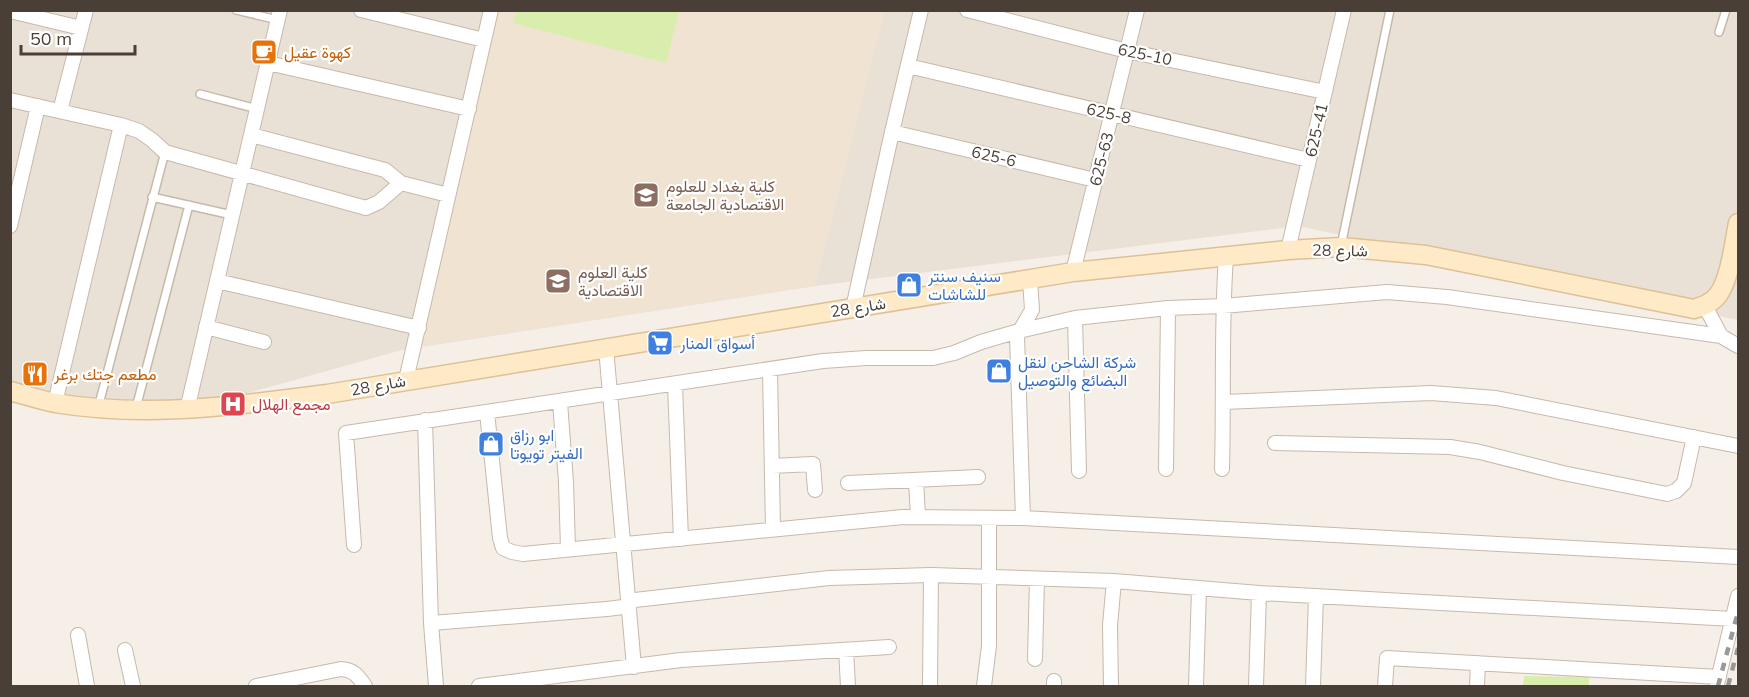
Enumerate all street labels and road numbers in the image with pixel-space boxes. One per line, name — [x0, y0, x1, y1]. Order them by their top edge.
street label: 625-10 — [1116, 39, 1174, 69]
street label: 625-8 — [1085, 98, 1133, 128]
street label: 625-41 — [1300, 101, 1332, 159]
street label: 625-63 — [1085, 130, 1117, 188]
street label: 625-6 — [970, 141, 1018, 171]
street label: شارع 28 — [1312, 240, 1368, 262]
street label: شارع 28 — [829, 293, 887, 323]
street label: شارع 28 — [349, 370, 407, 402]

